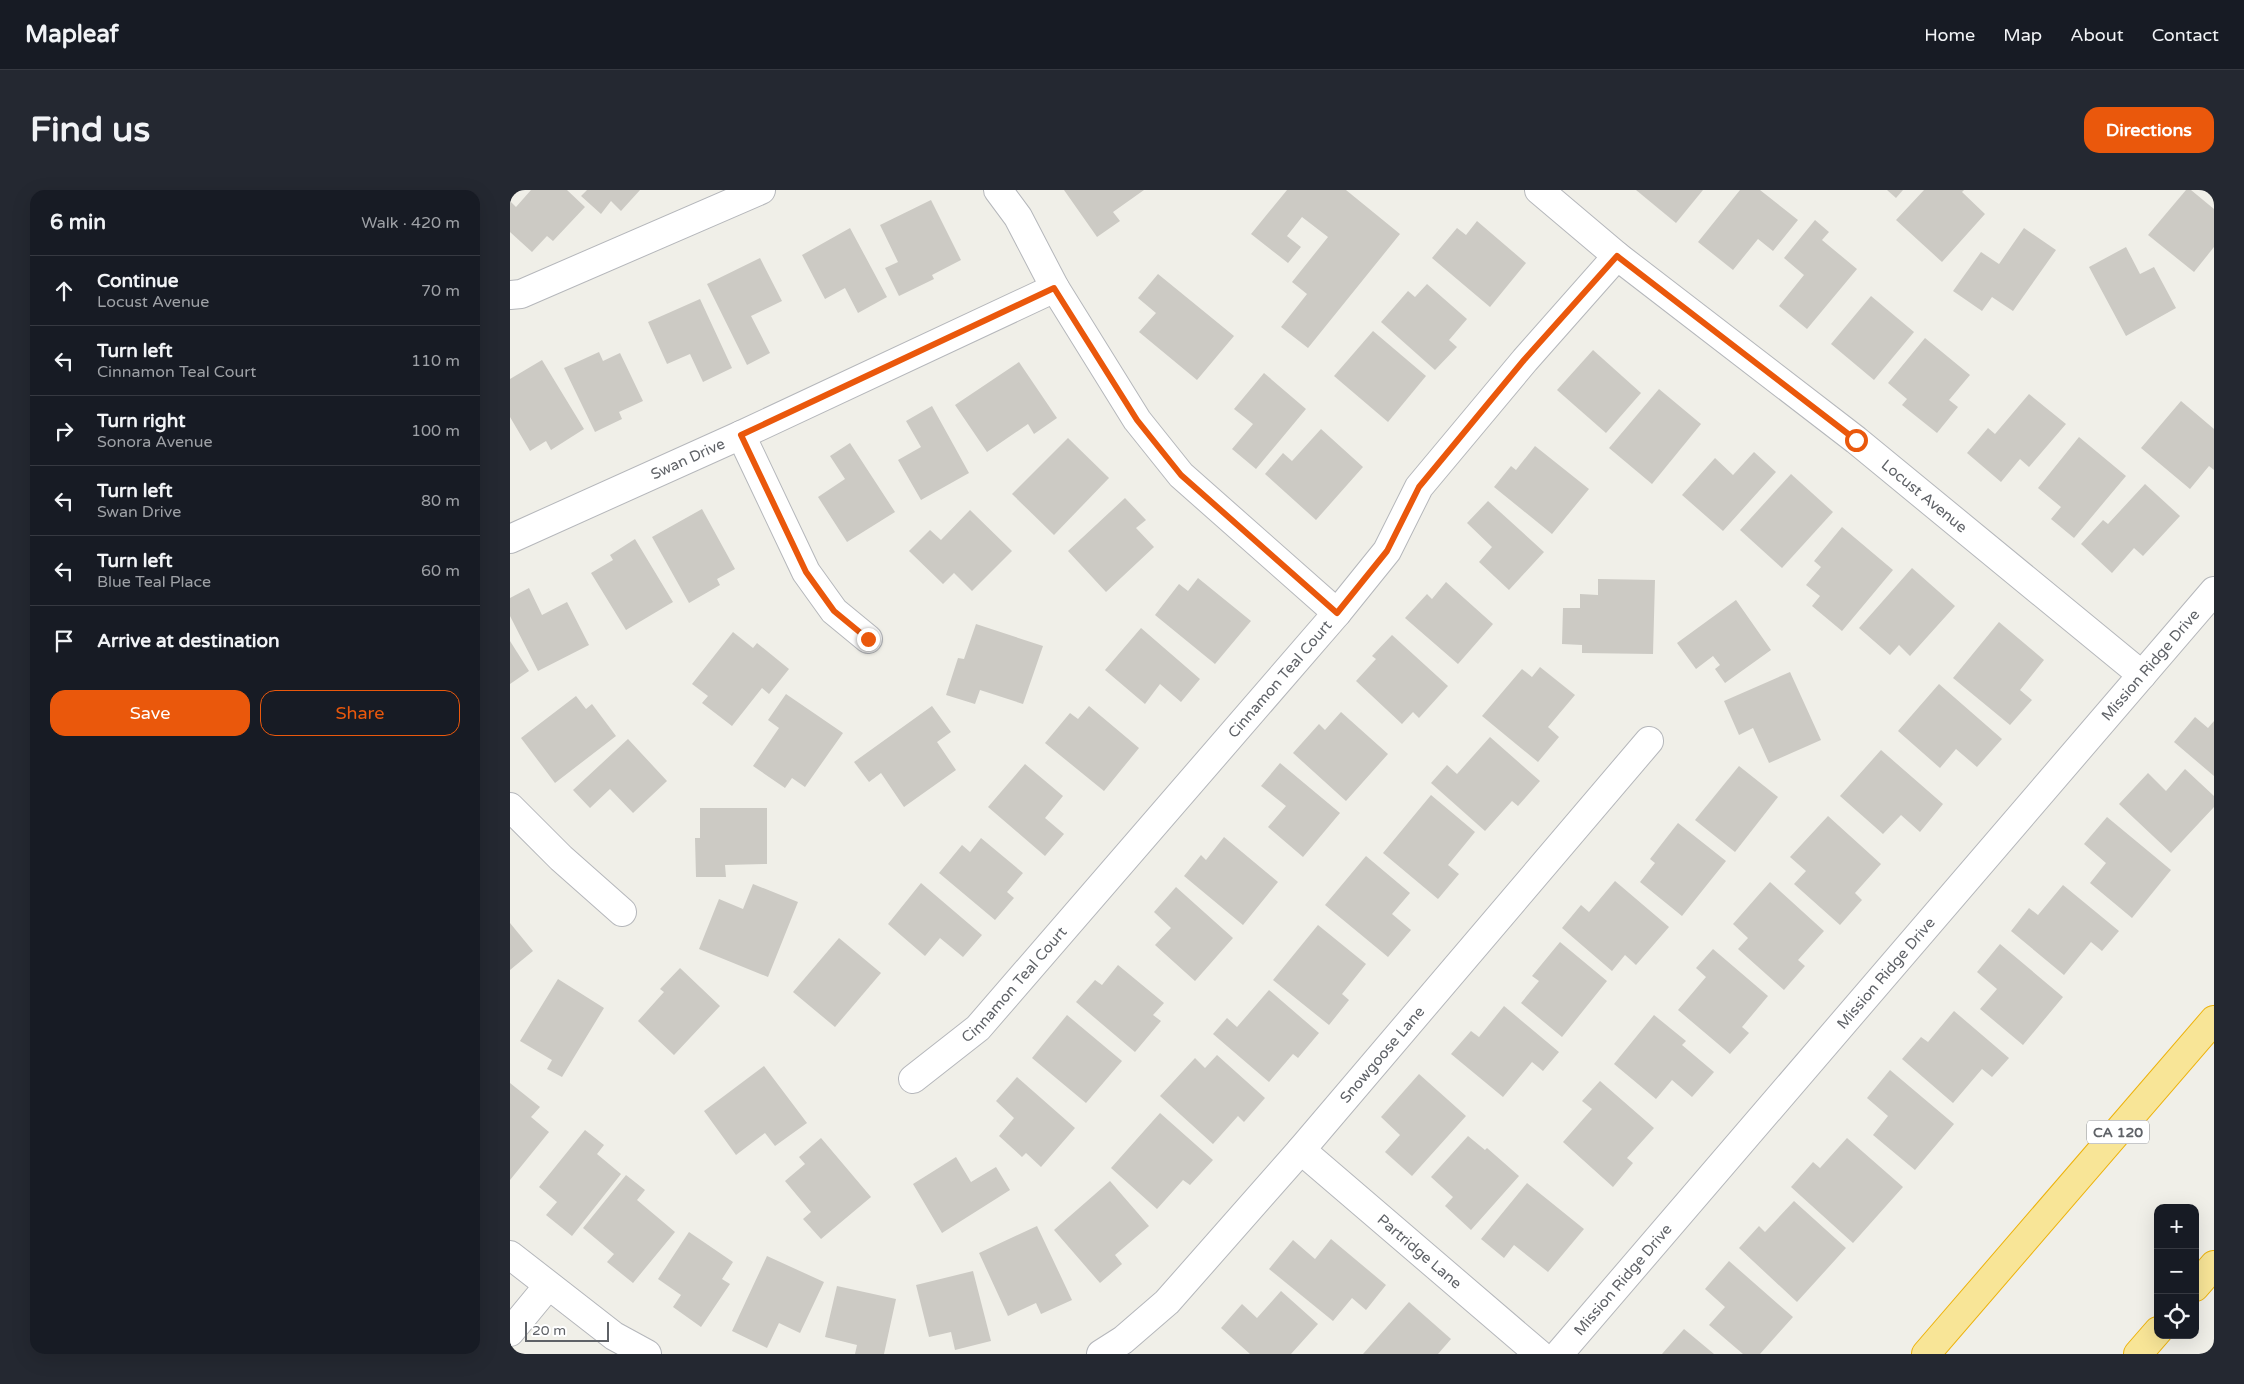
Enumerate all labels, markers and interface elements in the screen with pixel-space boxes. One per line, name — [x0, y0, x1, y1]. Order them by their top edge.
text: Mapleaf — [25, 20, 119, 49]
text: Home — [1924, 24, 1975, 46]
text: Map — [2003, 24, 2042, 46]
text: About — [2070, 24, 2124, 46]
text: Contact — [2152, 24, 2219, 46]
button: Directions — [2084, 107, 2214, 153]
text: Find us — [30, 109, 150, 151]
text: 6 min — [50, 210, 106, 235]
text: Walk · 420 m — [361, 213, 460, 233]
text: Continue — [97, 270, 179, 292]
icon: ahead — [50, 277, 78, 305]
text: 70 m — [421, 281, 460, 301]
text: Locust Avenue — [97, 292, 209, 312]
text: Turn left — [97, 340, 173, 362]
icon: left — [50, 347, 78, 375]
text: 110 m — [411, 351, 460, 371]
text: Cinnamon Teal Court — [97, 362, 256, 382]
text: Turn right — [97, 410, 185, 432]
icon: right — [50, 417, 78, 445]
text: 100 m — [411, 421, 460, 441]
route start — [1845, 429, 1868, 452]
text: Sonora Avenue — [97, 432, 213, 452]
street label: Swan Drive — [648, 435, 728, 483]
street label: Locust Avenue — [1878, 456, 1971, 536]
text: Turn left — [97, 480, 173, 502]
icon: left — [50, 487, 78, 515]
text: 80 m — [421, 491, 460, 511]
text: Swan Drive — [97, 502, 181, 522]
text: Turn left — [97, 550, 173, 572]
icon: left — [50, 557, 78, 585]
text: 60 m — [421, 561, 460, 581]
text: Blue Teal Place — [97, 572, 211, 592]
street label: Mission Ridge Drive — [2098, 606, 2203, 724]
street label: Cinnamon Teal Court — [1224, 616, 1336, 742]
icon: arrive — [50, 627, 78, 655]
route end — [857, 628, 880, 651]
text: Arrive at destination — [97, 630, 280, 652]
button: Save — [50, 690, 250, 736]
button: Share — [260, 690, 460, 736]
street label: Mission Ridge Drive — [1833, 914, 1939, 1033]
street label: Cinnamon Teal Court — [958, 923, 1071, 1046]
street label: Snowgoose Lane — [1336, 1003, 1428, 1107]
road number: CA 120 — [2087, 1120, 2149, 1144]
map controls — [2154, 1204, 2199, 1339]
button: + — [2154, 1204, 2199, 1249]
street label: Partridge Lane — [1374, 1210, 1465, 1293]
street label: Mission Ridge Drive — [1570, 1220, 1676, 1339]
button: − — [2154, 1249, 2199, 1294]
button: locate — [2154, 1294, 2199, 1339]
scale bar — [525, 1319, 609, 1342]
text: 20 m — [532, 1322, 566, 1339]

